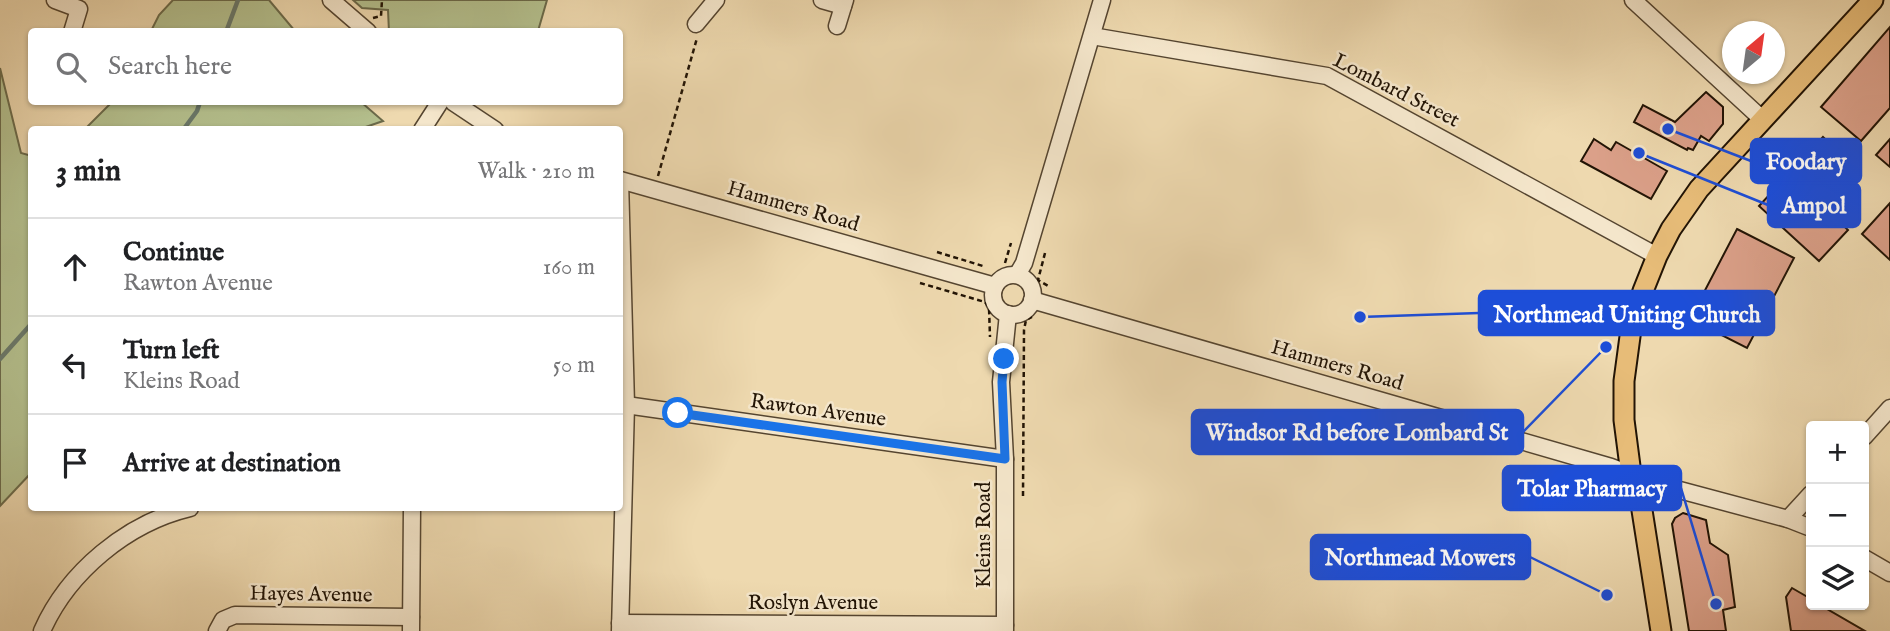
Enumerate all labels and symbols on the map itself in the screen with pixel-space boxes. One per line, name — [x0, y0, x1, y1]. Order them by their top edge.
north arrow — [1722, 21, 1785, 84]
street label: Lombard Street — [1328, 48, 1464, 134]
callout: Foodary — [1751, 139, 1861, 183]
text: Foodary — [1765, 148, 1847, 177]
street label: Hammers Road — [724, 175, 863, 239]
callout: Ampol — [1768, 183, 1860, 227]
text: Ampol — [1781, 192, 1847, 221]
callout: Northmead Uniting Church — [1479, 291, 1774, 335]
text: Northmead Uniting Church — [1492, 301, 1762, 330]
street label: Hammers Road — [1268, 334, 1407, 398]
route end — [988, 343, 1019, 374]
street label: Rawton Avenue — [748, 388, 888, 434]
route start — [662, 397, 693, 428]
callout: Windsor Rd before Lombard St — [1192, 410, 1523, 454]
text: Windsor Rd before Lombard St — [1205, 419, 1509, 448]
callout: Tolar Pharmacy — [1503, 466, 1681, 510]
text: Tolar Pharmacy — [1516, 475, 1667, 504]
street label: Kleins Road — [971, 481, 998, 588]
callout: Northmead Mowers — [1311, 535, 1530, 579]
text: Northmead Mowers — [1323, 544, 1516, 573]
street label: Hayes Avenue — [249, 580, 373, 610]
street label: Roslyn Avenue — [748, 590, 879, 617]

